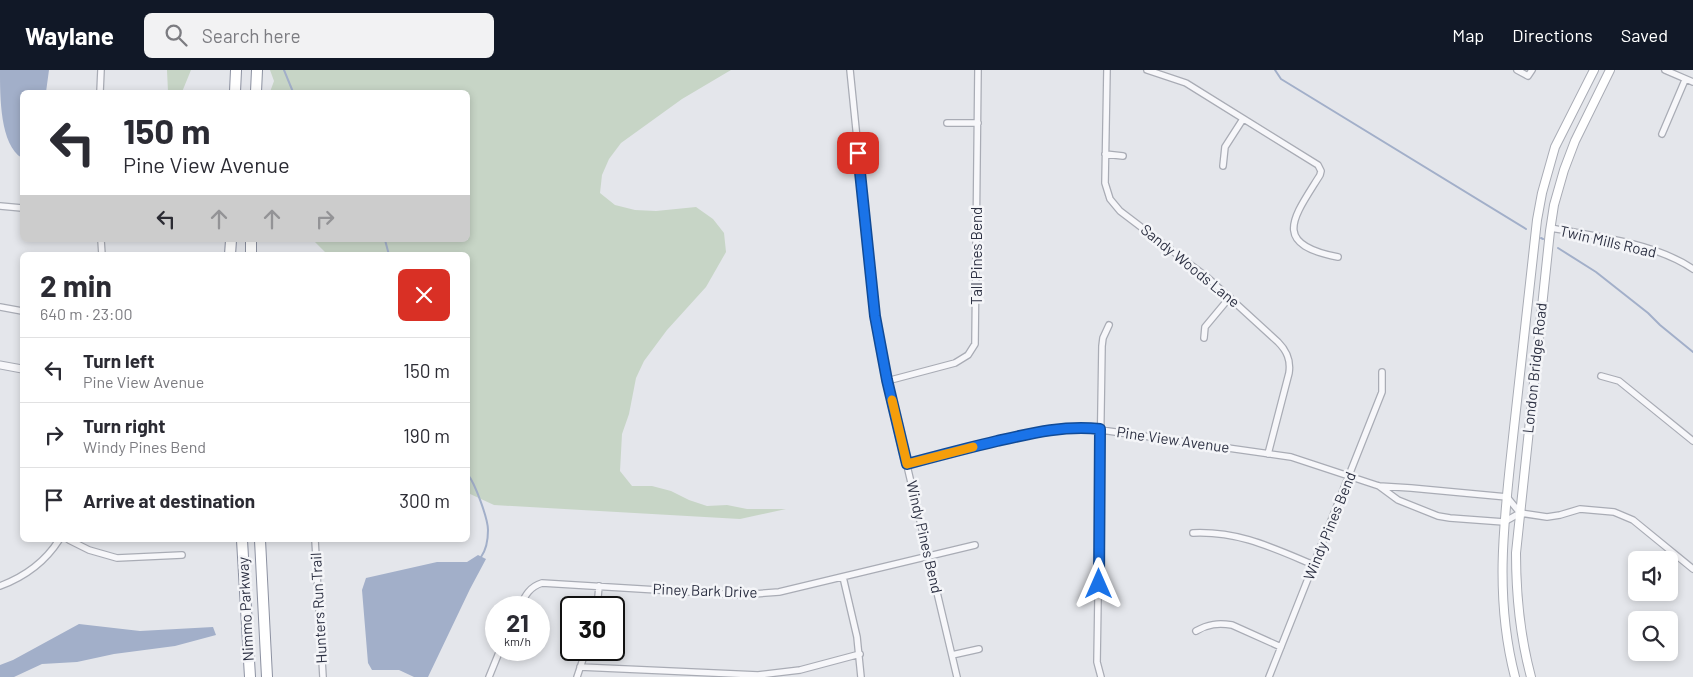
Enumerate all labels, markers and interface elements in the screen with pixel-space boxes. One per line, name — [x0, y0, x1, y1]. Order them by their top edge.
search box — [144, 13, 494, 58]
text: Waylane — [25, 21, 114, 50]
icon: search — [162, 21, 190, 49]
text: Search here — [202, 24, 301, 47]
text: Map — [1452, 24, 1484, 46]
text: Directions — [1512, 24, 1593, 46]
text: Saved — [1621, 24, 1668, 46]
text: 150 m — [123, 109, 210, 151]
icon: left — [40, 110, 105, 175]
pin — [837, 132, 879, 174]
icon: arrive — [844, 139, 872, 167]
text: Pine View Avenue — [123, 151, 290, 177]
icon: left — [152, 205, 180, 233]
icon: ahead — [205, 205, 233, 233]
icon: ahead — [258, 205, 286, 233]
icon: right — [311, 205, 339, 233]
street label: Tall Pines Bend — [967, 207, 985, 305]
street label: Sandy Woods Lane — [1138, 220, 1244, 311]
street label: Twin Mills Road — [1558, 221, 1658, 261]
text: 2 min — [40, 267, 112, 303]
button: close — [398, 269, 450, 321]
street label: London Bridge Road — [1518, 302, 1550, 434]
text: 640 m · 23:00 — [40, 304, 133, 323]
text: Turn left — [83, 349, 154, 372]
icon: left — [40, 356, 68, 384]
text: 150 m — [403, 359, 450, 382]
text: Pine View Avenue — [83, 372, 204, 391]
text: Turn right — [83, 414, 165, 437]
icon: right — [40, 421, 68, 449]
street label: Pine View Avenue — [1116, 422, 1231, 456]
text: 190 m — [403, 424, 450, 447]
text: Windy Pines Bend — [83, 437, 206, 456]
street label: Windy Pines Bend — [1299, 469, 1359, 583]
street label: Windy Pines Bend — [903, 479, 947, 595]
icon: arrive — [40, 486, 68, 514]
text: Arrive at destination — [83, 489, 255, 512]
text: 300 m — [399, 489, 450, 512]
map controls — [1628, 551, 1678, 661]
button: sound — [1628, 551, 1678, 601]
street label: Hunters Run Trail — [306, 552, 330, 664]
street label: Nimmo Parkway — [233, 556, 257, 662]
position arrow — [1072, 557, 1124, 609]
street label: Piney Bark Drive — [652, 579, 758, 601]
speed limit sign: 30 — [560, 596, 625, 661]
text: 21 — [506, 607, 529, 637]
button: search — [1628, 611, 1678, 661]
text: km/h — [504, 634, 531, 648]

